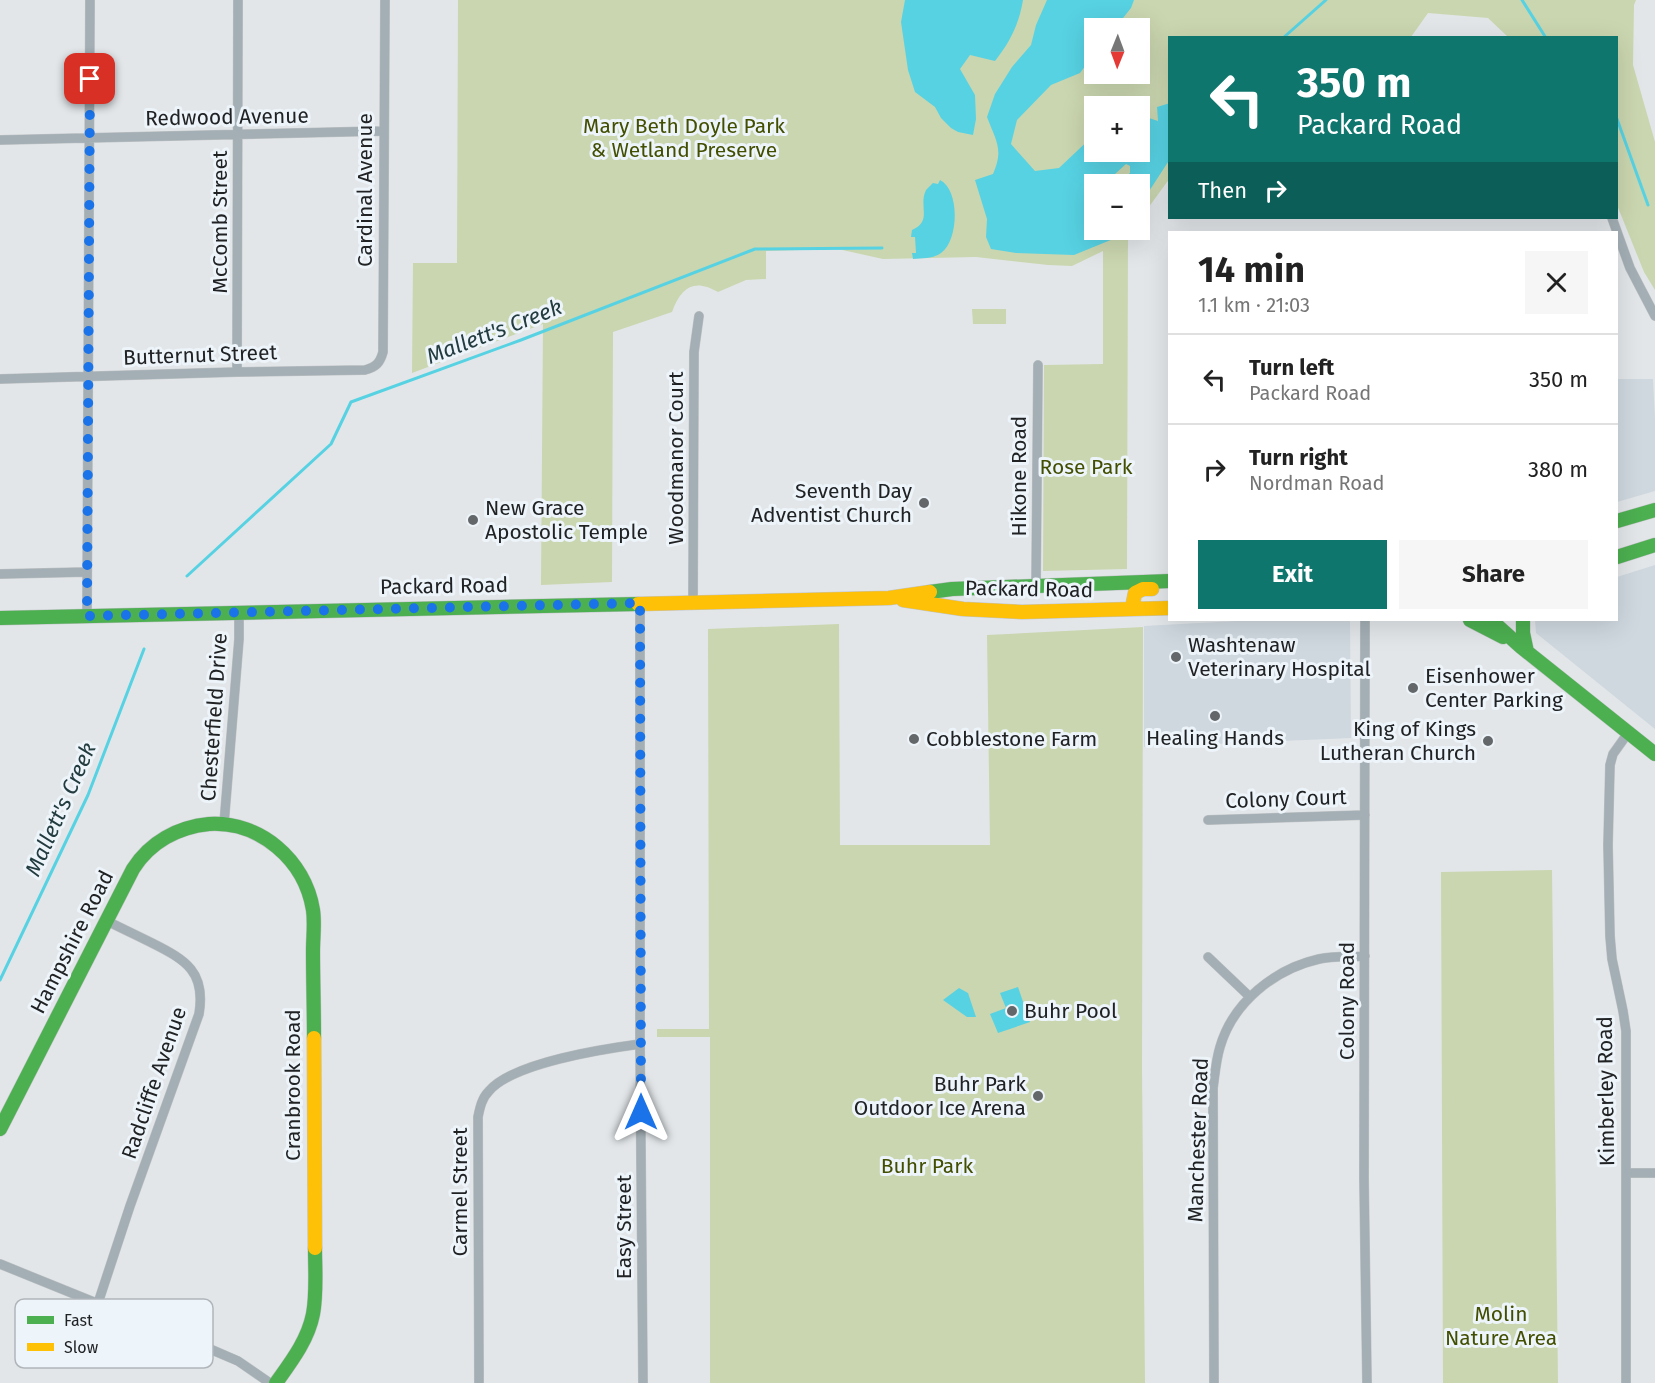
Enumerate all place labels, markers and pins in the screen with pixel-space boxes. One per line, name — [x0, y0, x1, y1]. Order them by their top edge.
pin — [64, 53, 115, 104]
place label: Seventh Day Adventist Church — [751, 478, 913, 528]
place label: New Grace Apostolic Temple — [485, 495, 648, 545]
marker: Seventh Day Adventist Church — [917, 496, 931, 510]
marker: New Grace Apostolic Temple — [466, 513, 480, 527]
place label: Washtenaw Veterinary Hospital — [1188, 632, 1371, 682]
marker: Washtenaw Veterinary Hospital — [1169, 650, 1183, 664]
place label: Eisenhower Center Parking — [1425, 663, 1563, 713]
marker: Eisenhower Center Parking — [1406, 681, 1420, 695]
marker: Healing Hands — [1208, 709, 1222, 723]
place label: King of Kings Lutheran Church — [1320, 716, 1476, 766]
place label: Healing Hands — [1146, 725, 1284, 751]
place label: Cobblestone Farm — [926, 726, 1097, 752]
marker: Cobblestone Farm — [907, 732, 921, 746]
marker: King of Kings Lutheran Church — [1481, 734, 1495, 748]
place label: Buhr Pool — [1024, 998, 1117, 1024]
marker: Buhr Pool — [1005, 1004, 1019, 1018]
place label: Buhr Park Outdoor Ice Arena — [854, 1071, 1026, 1121]
marker: Buhr Park Outdoor Ice Arena — [1031, 1089, 1045, 1103]

